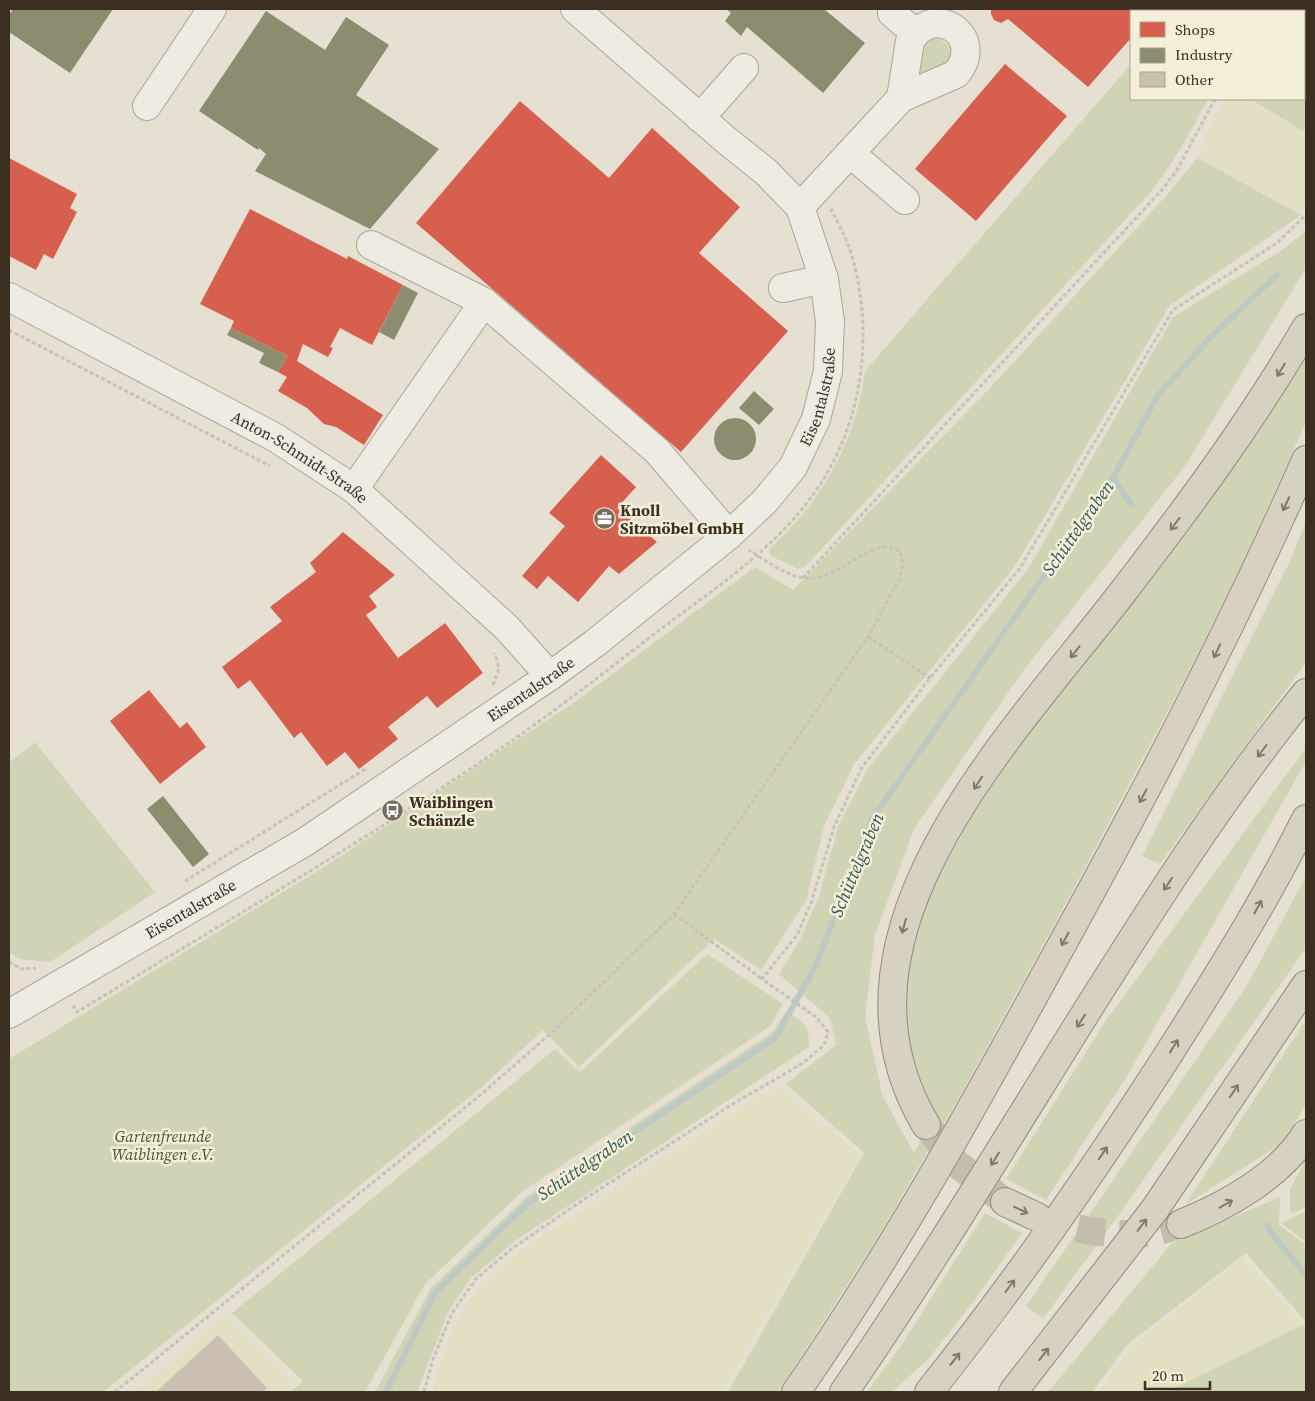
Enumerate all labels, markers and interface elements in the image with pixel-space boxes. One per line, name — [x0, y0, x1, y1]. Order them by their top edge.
legend — [1130, 10, 1305, 100]
text: Shops — [1175, 19, 1215, 40]
text: Industry — [1175, 44, 1233, 65]
text: Other — [1175, 69, 1214, 90]
street label: Eisentalstraße — [794, 347, 840, 450]
one-way arrow — [1276, 362, 1286, 376]
street label: Anton-Schmidt-Straße — [227, 405, 373, 508]
water label: Schüttelgraben — [1036, 475, 1120, 580]
one-way arrow — [1280, 496, 1290, 511]
place label: Knoll Sitzmöbel GmbH — [620, 499, 744, 539]
office icon: Knoll Sitzmöbel GmbH — [592, 507, 616, 531]
one-way arrow — [1169, 517, 1180, 530]
one-way arrow — [1211, 643, 1221, 658]
one-way arrow — [1069, 645, 1080, 658]
street label: Eisentalstraße — [482, 651, 579, 727]
one-way arrow — [1257, 744, 1267, 758]
one-way arrow — [973, 775, 983, 789]
one-way arrow — [1138, 788, 1147, 803]
place label: Waiblingen Schänzle — [409, 791, 493, 831]
bus stop icon: Waiblingen Schänzle — [381, 799, 405, 823]
water label: Schüttelgraben — [823, 809, 890, 921]
street label: Eisentalstraße — [141, 873, 240, 944]
one-way arrow — [1163, 877, 1173, 891]
one-way arrow — [1253, 900, 1263, 915]
one-way arrow — [898, 918, 908, 934]
one-way arrow — [1060, 931, 1070, 945]
one-way arrow — [1076, 1014, 1086, 1028]
one-way arrow — [1168, 1039, 1179, 1053]
one-way arrow — [1229, 1084, 1239, 1098]
water label: Schüttelgraben — [532, 1123, 638, 1206]
park label: Gartenfreunde Waiblingen e.V. — [112, 1125, 214, 1165]
one-way arrow — [1098, 1147, 1108, 1161]
one-way arrow — [990, 1152, 1000, 1166]
one-way arrow — [1218, 1198, 1232, 1208]
one-way arrow — [1013, 1205, 1028, 1215]
one-way arrow — [1137, 1219, 1148, 1232]
one-way arrow — [1005, 1279, 1015, 1293]
one-way arrow — [1038, 1348, 1049, 1361]
one-way arrow — [950, 1352, 960, 1366]
scale bar — [1145, 1358, 1210, 1390]
text: 20 m — [1152, 1365, 1184, 1386]

